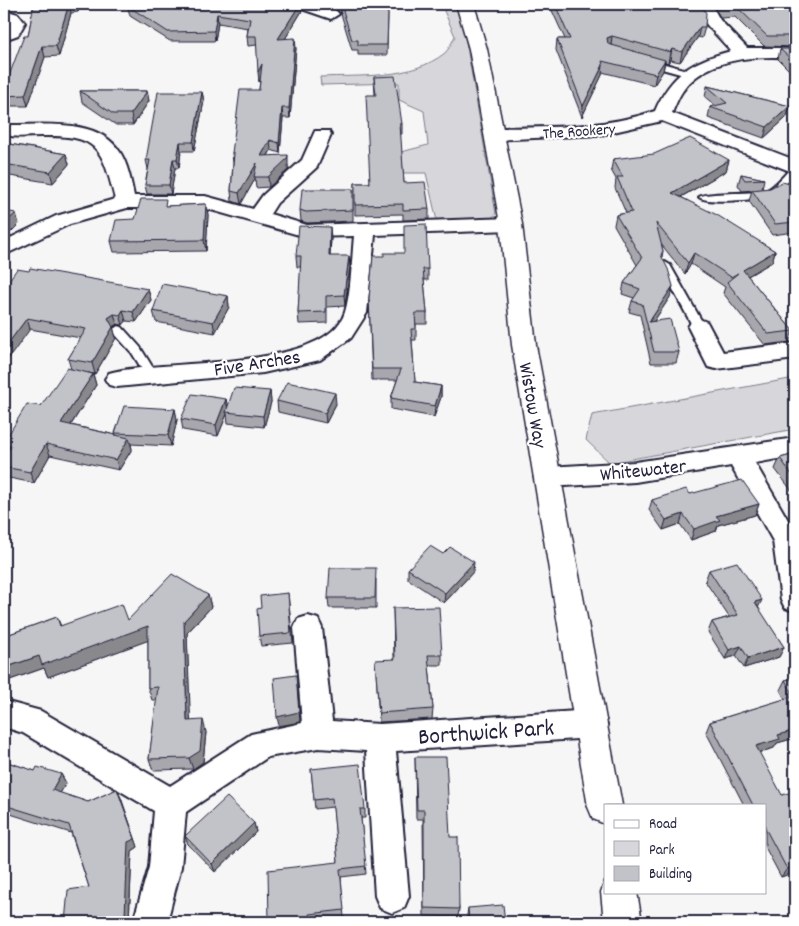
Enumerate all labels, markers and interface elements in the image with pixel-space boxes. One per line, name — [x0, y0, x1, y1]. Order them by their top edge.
street label: The Rookery — [542, 118, 617, 146]
street label: Five Arches — [212, 344, 303, 386]
street label: Wistow Way — [510, 361, 552, 451]
street label: Whitewater — [599, 453, 688, 490]
street label: Borthwick Park — [417, 712, 556, 756]
legend — [604, 804, 766, 894]
text: Road — [649, 814, 677, 836]
text: Park — [649, 840, 675, 862]
text: Building — [649, 864, 692, 886]

